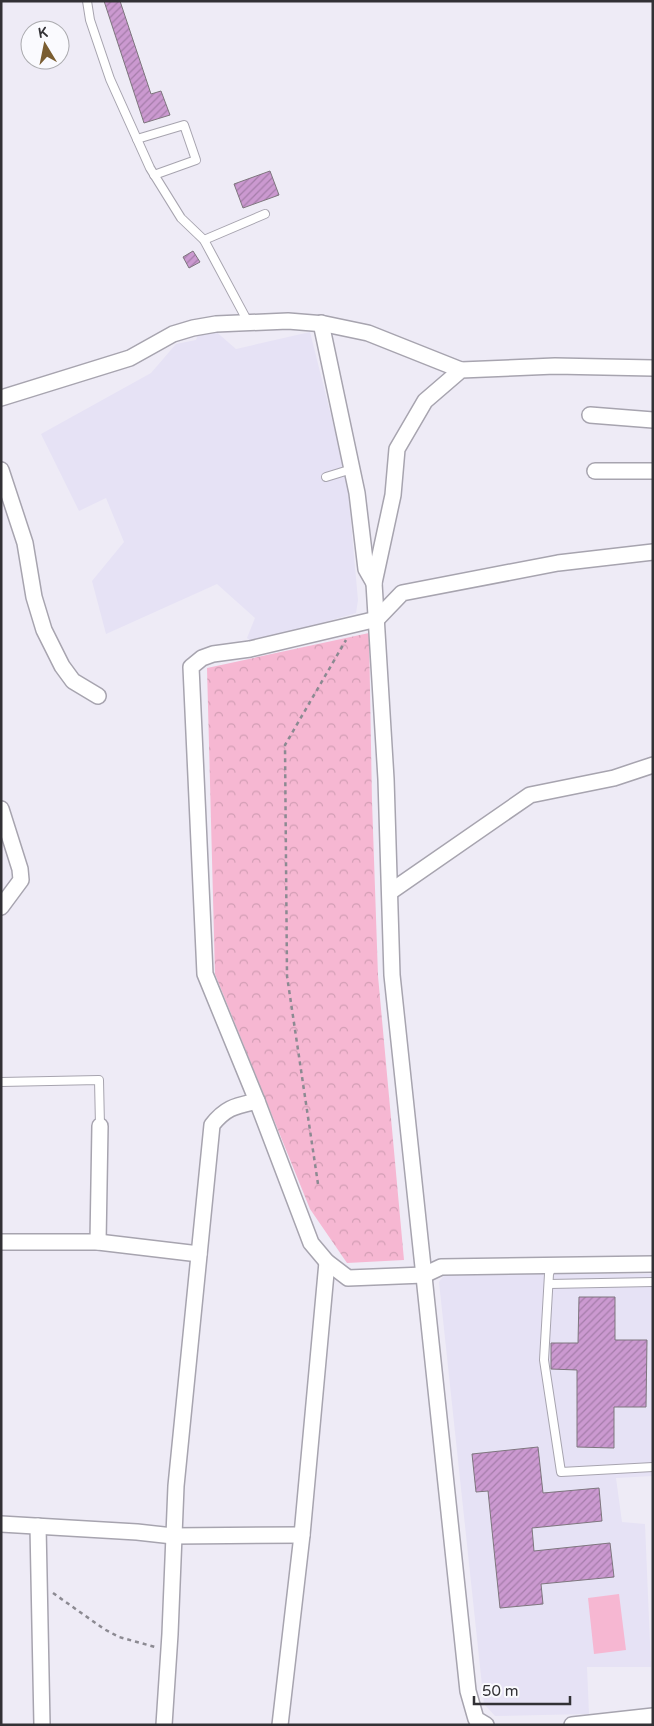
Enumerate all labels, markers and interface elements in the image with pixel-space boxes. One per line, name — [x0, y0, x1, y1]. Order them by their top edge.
north arrow — [20, 20, 70, 70]
text: K — [37, 23, 50, 42]
scale bar — [474, 1674, 570, 1706]
text: 50 m — [482, 1682, 519, 1700]

